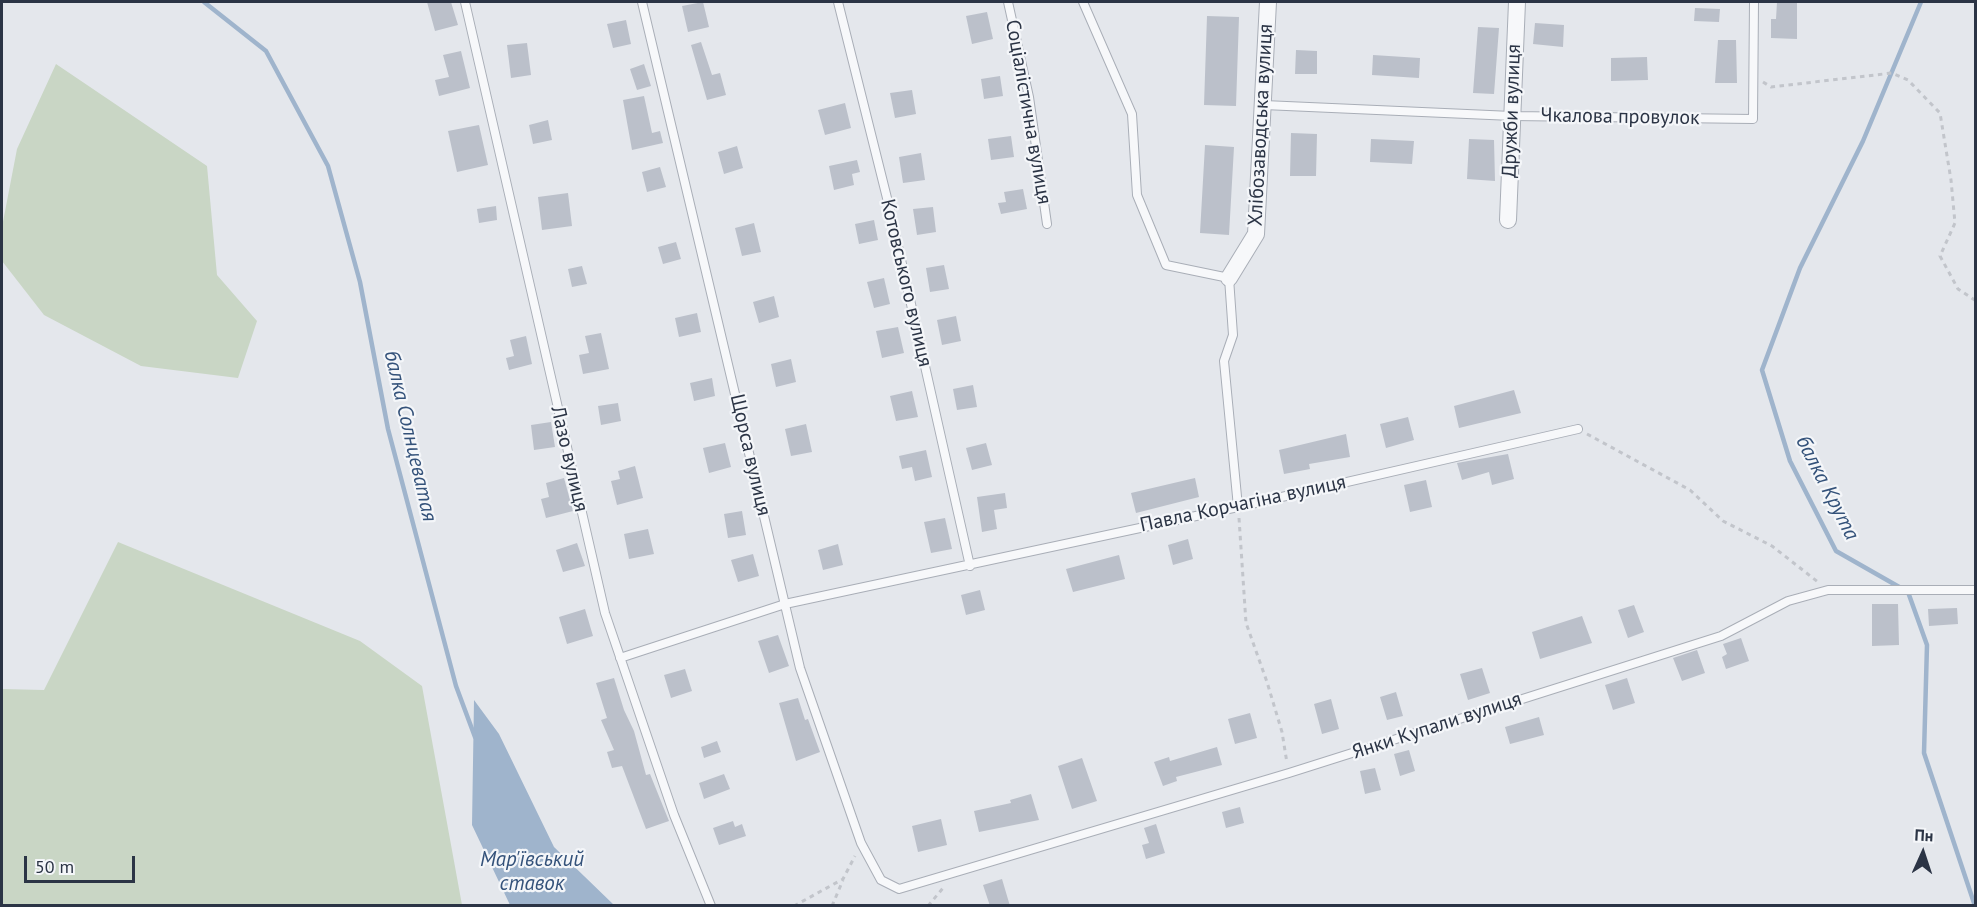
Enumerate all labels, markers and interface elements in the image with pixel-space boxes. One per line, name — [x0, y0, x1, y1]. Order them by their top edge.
street label: Соціалістична вулиця — [1000, 18, 1056, 206]
street label: Хлібозаводська вулиця — [1244, 23, 1278, 227]
street label: Дружби вулиця — [1498, 44, 1526, 178]
street label: Чкалова провулок — [1540, 104, 1700, 130]
street label: Котовського вулиця — [875, 197, 937, 369]
water label: балка Солнцеватая — [378, 348, 442, 524]
street label: Щорса вулиця — [724, 392, 776, 518]
street label: Лазо вулиця — [545, 404, 593, 514]
water label: балка Крута — [1790, 432, 1864, 544]
street label: Павла Корчагіна вулиця — [1138, 470, 1348, 538]
street label: Янки Купали вулиця — [1349, 687, 1525, 765]
north arrow — [1893, 823, 1953, 883]
text: Пн — [1914, 825, 1934, 846]
scale bar — [27, 844, 138, 882]
water label: Мар'ївський ставок — [480, 847, 584, 897]
text: 50 m — [35, 855, 74, 878]

